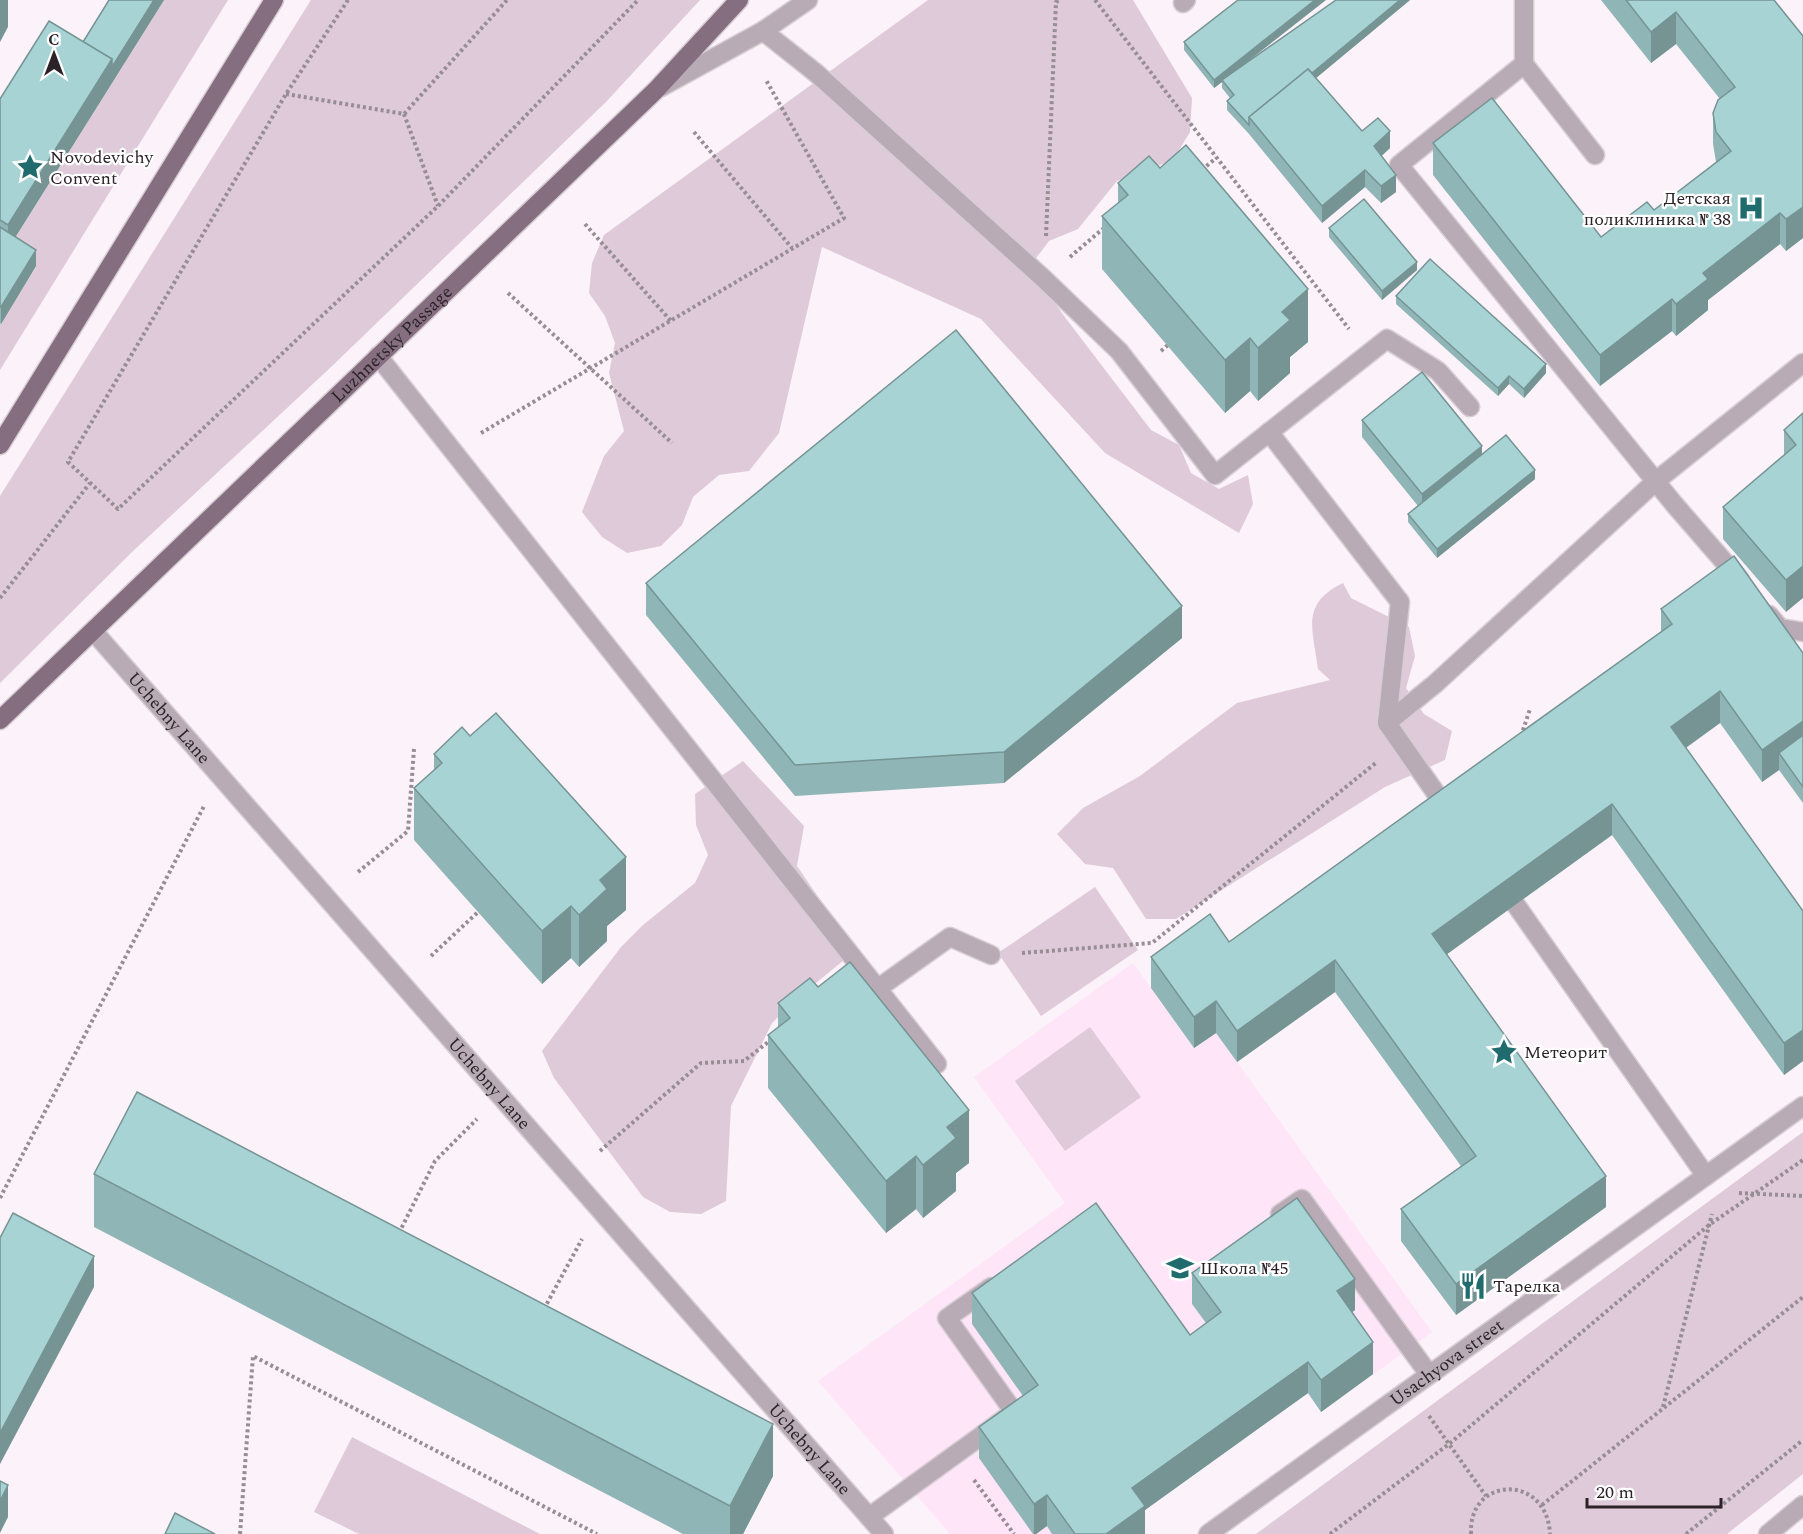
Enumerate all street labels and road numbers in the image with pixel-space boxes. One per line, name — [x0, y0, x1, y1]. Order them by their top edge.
street label: Luzhnetsky Passage — [325, 279, 459, 409]
street label: Uchebny Lane — [121, 666, 217, 770]
street label: Uchebny Lane — [441, 1032, 537, 1136]
street label: Usachyova street — [1384, 1312, 1510, 1413]
street label: Uchebny Lane — [761, 1397, 857, 1501]

